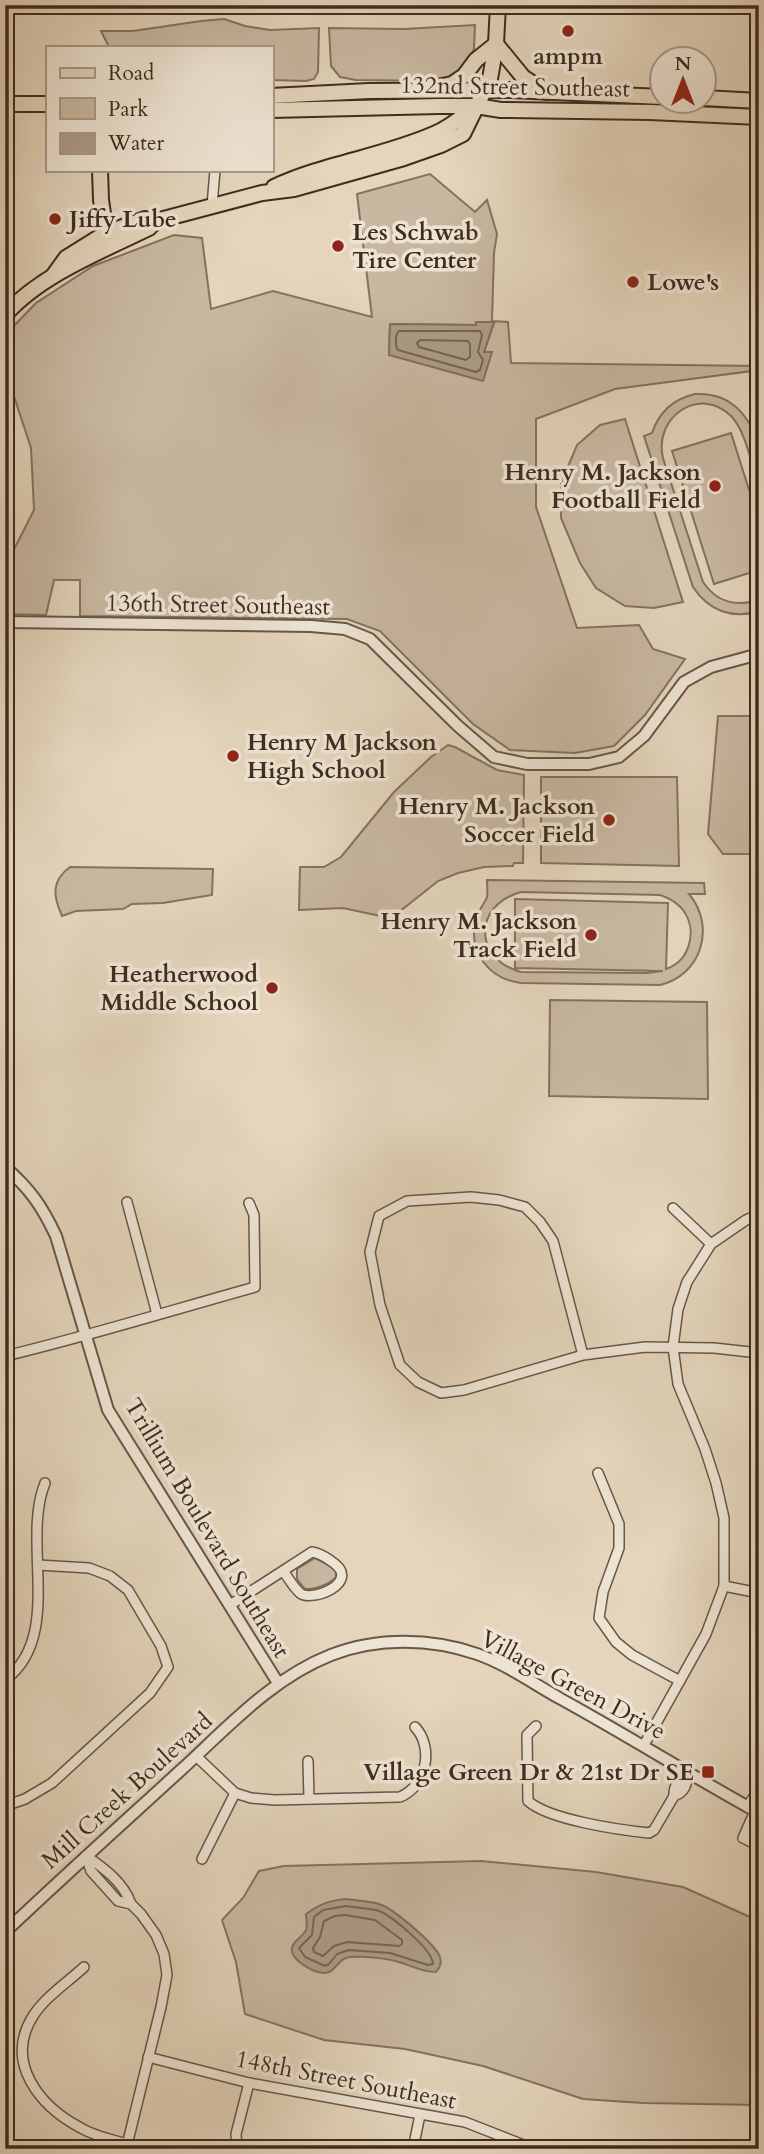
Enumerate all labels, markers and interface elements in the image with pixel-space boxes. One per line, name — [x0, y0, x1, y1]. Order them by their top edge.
marker: ampm — [560, 23, 576, 39]
place label: ampm — [533, 40, 604, 73]
legend — [46, 46, 273, 172]
north arrow — [648, 46, 718, 116]
text: N — [675, 51, 692, 77]
text: Road — [108, 59, 154, 88]
street label: 132nd Street Southeast — [400, 68, 631, 106]
text: Park — [108, 95, 149, 124]
text: Water — [107, 129, 164, 158]
place label: Jiffy Lube — [66, 203, 177, 236]
marker: Jiffy Lube — [47, 211, 63, 227]
place label: Les Schwab Tire Center — [352, 216, 479, 277]
marker: Les Schwab Tire Center — [330, 238, 346, 254]
place label: Lowe's — [647, 266, 719, 299]
marker: Lowe's — [625, 274, 641, 290]
place label: Henry M. Jackson Football Field — [504, 456, 702, 517]
marker: Henry M. Jackson Football Field — [707, 478, 723, 494]
street label: 136th Street Southeast — [106, 587, 331, 623]
place label: Henry M Jackson High School — [247, 726, 437, 787]
marker: Henry M Jackson High School — [225, 748, 241, 764]
place label: Henry M. Jackson Soccer Field — [398, 790, 596, 851]
marker: Henry M. Jackson Soccer Field — [601, 812, 617, 828]
place label: Henry M. Jackson Track Field — [380, 905, 578, 966]
marker: Henry M. Jackson Track Field — [583, 927, 599, 943]
place label: Heatherwood Middle School — [100, 958, 258, 1019]
marker: Heatherwood Middle School — [264, 980, 280, 996]
street label: Trillium Boulevard Southeast — [116, 1392, 298, 1664]
street label: Village Green Drive — [475, 1622, 671, 1748]
street label: Mill Creek Boulevard — [34, 1705, 220, 1877]
place label: Village Green Dr & 21st Dr SE — [363, 1756, 694, 1789]
marker: Village Green Dr & 21st Dr SE — [700, 1764, 716, 1780]
street label: 148th Street Southeast — [233, 2042, 460, 2118]

